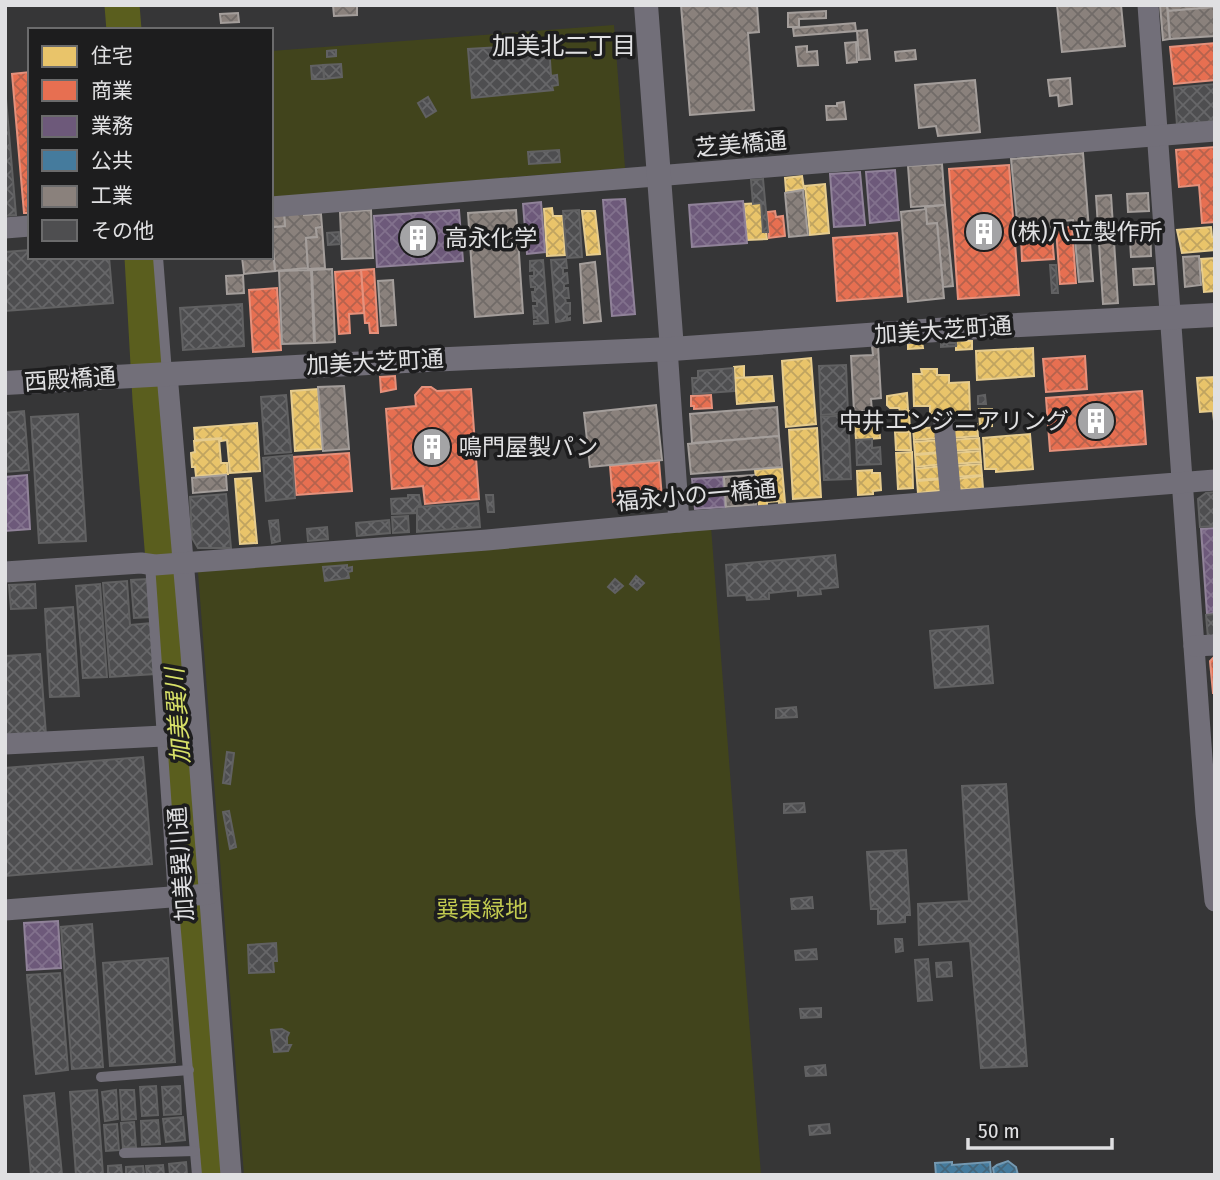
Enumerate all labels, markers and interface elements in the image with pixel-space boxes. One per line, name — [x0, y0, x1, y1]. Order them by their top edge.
legend — [28, 28, 273, 259]
district label: 加美北二丁目 — [492, 32, 636, 60]
text: 住宅 — [91, 43, 133, 69]
text: 商業 — [91, 78, 133, 104]
text: 業務 — [91, 113, 133, 139]
street label: 芝美橋通 — [694, 126, 788, 162]
text: 公共 — [91, 148, 133, 174]
text: 工業 — [91, 183, 133, 209]
building icon: (株)八立製作所 — [963, 211, 1005, 253]
building icon: 高永化学 — [397, 217, 439, 259]
text: その他 — [91, 218, 154, 244]
place label: (株)八立製作所 — [1011, 218, 1163, 246]
place label: 高永化学 — [445, 224, 537, 252]
street label: 加美大芝町通 — [873, 311, 1013, 349]
street label: 加美大芝町通 — [305, 344, 445, 380]
street label: 西殿橋通 — [23, 362, 117, 396]
building icon: 中井エンジニアリング — [1075, 400, 1117, 442]
place label: 中井エンジニアリング — [839, 407, 1069, 435]
building icon: 鳴門屋製パン — [411, 426, 453, 468]
place label: 鳴門屋製パン — [459, 433, 598, 461]
street label: 福永小の一橋通 — [615, 474, 777, 516]
water label: 加美巽川 — [160, 664, 195, 765]
street label: 加美巽川通 — [163, 806, 199, 922]
park label: 巽東緑地 — [436, 895, 528, 923]
scale bar — [968, 1106, 1112, 1150]
text: 50 m — [978, 1118, 1020, 1144]

